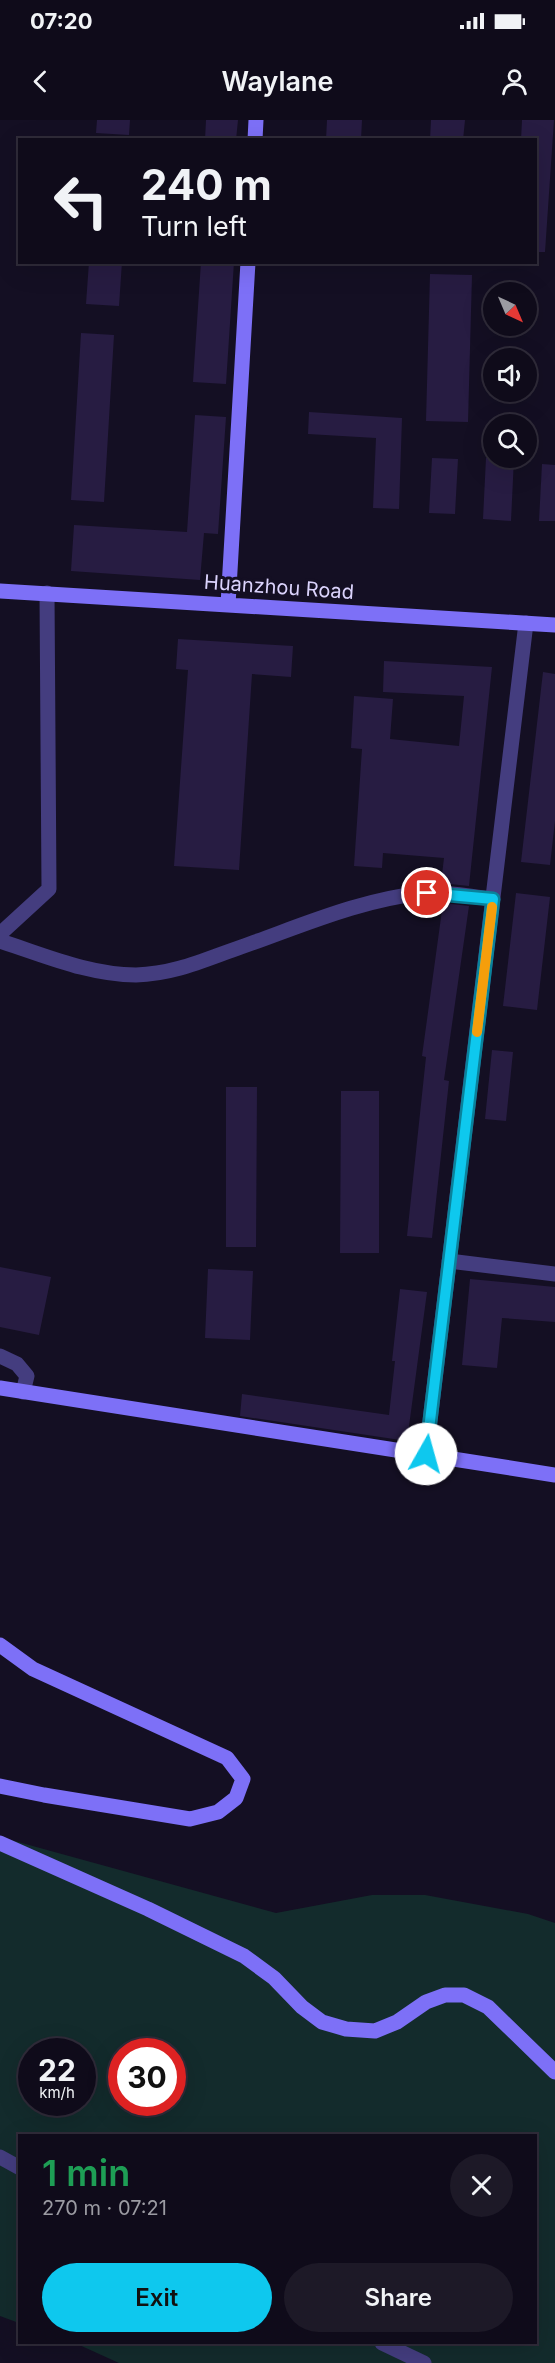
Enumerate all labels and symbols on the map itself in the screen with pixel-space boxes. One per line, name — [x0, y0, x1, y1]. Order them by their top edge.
north arrow — [483, 282, 537, 336]
street label: Huanzhou Road — [203, 570, 355, 604]
pin — [401, 867, 452, 918]
position arrow — [394, 1422, 458, 1486]
speed limit sign: 30 — [108, 2038, 186, 2116]

